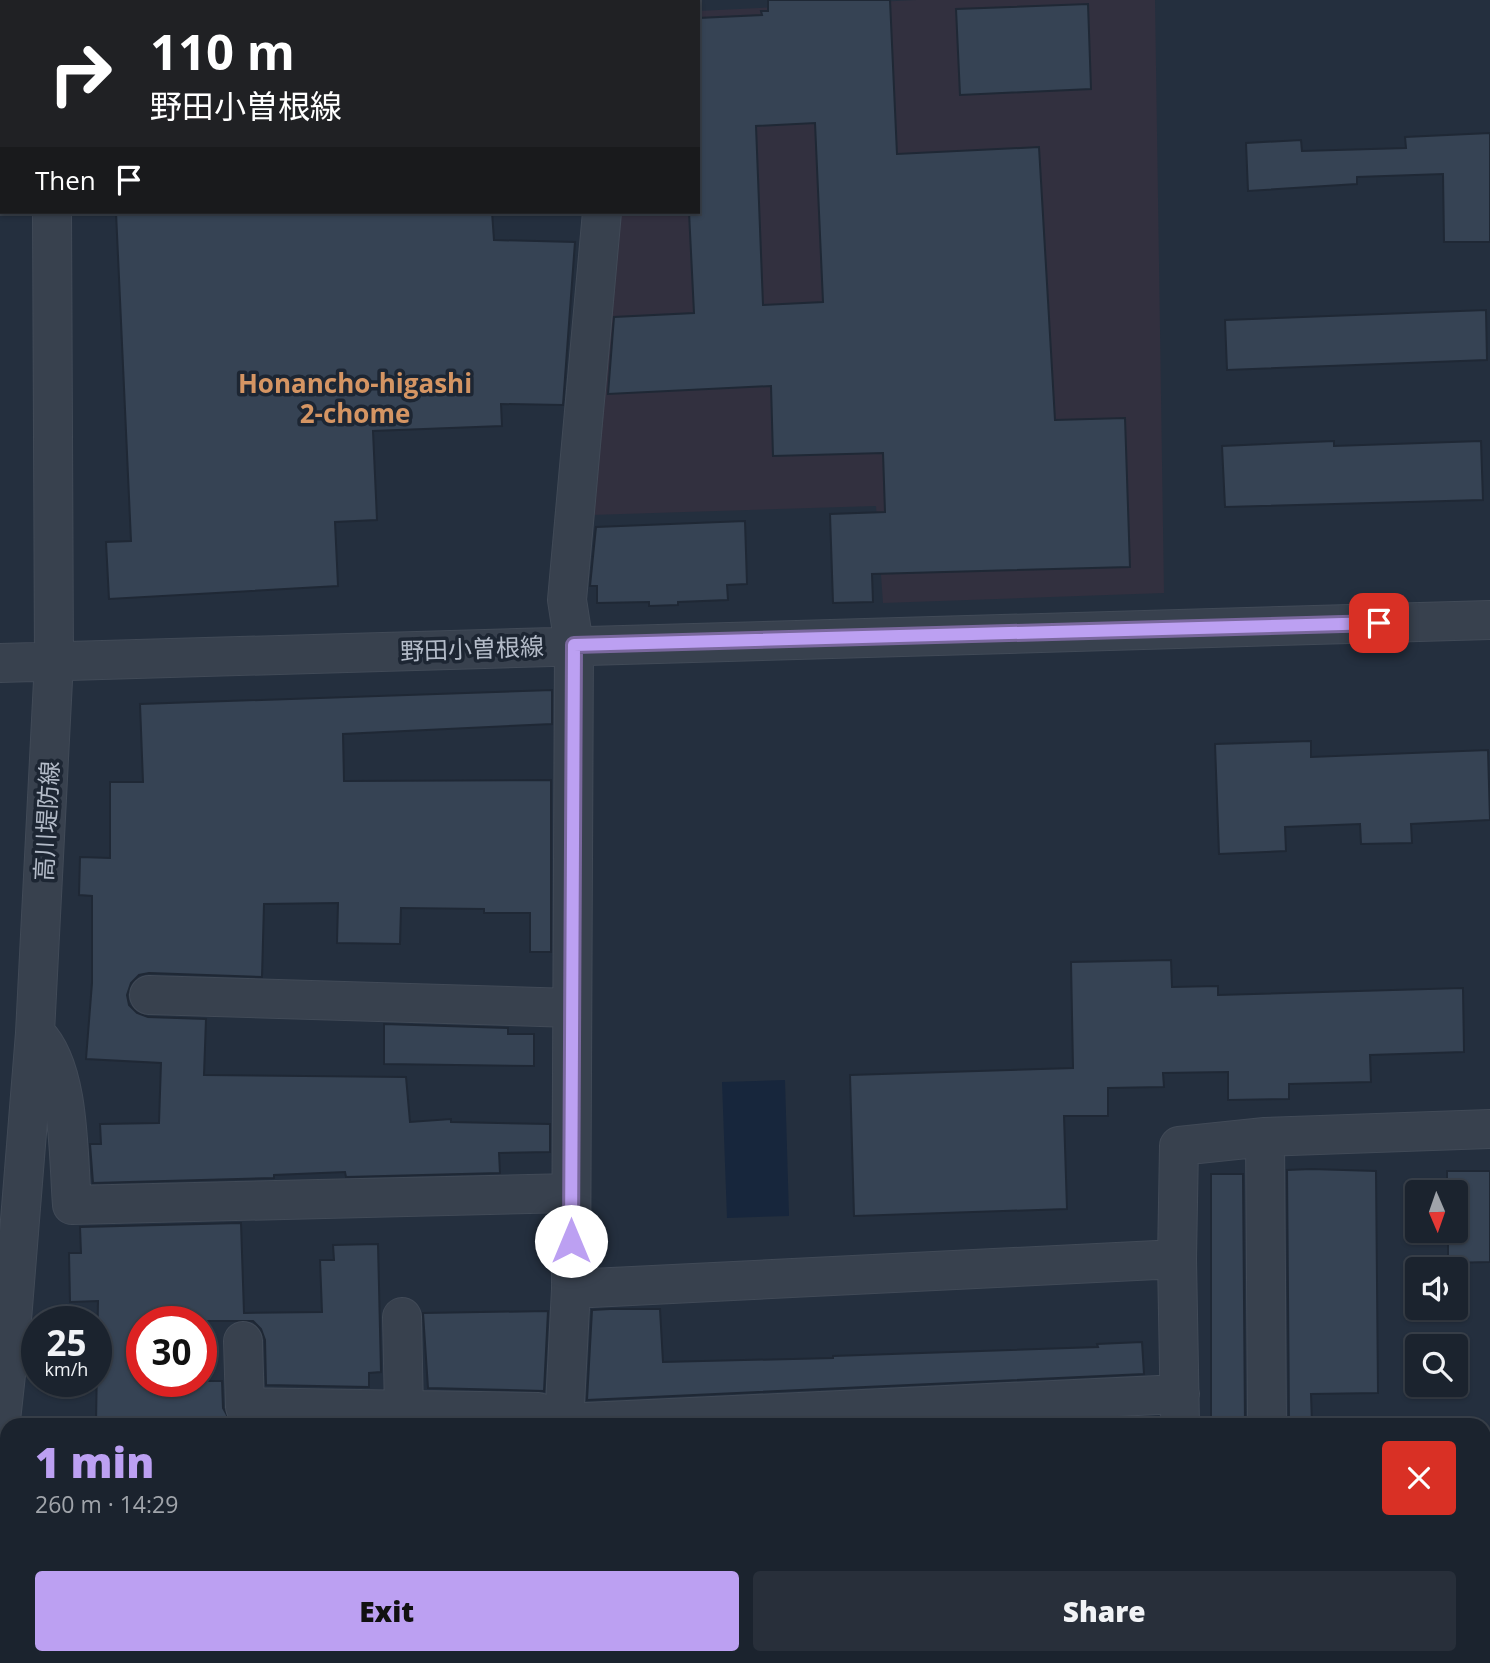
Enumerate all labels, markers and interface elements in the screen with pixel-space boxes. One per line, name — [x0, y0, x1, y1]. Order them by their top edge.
text: 110 m — [150, 18, 295, 84]
icon: right — [35, 28, 126, 119]
text: 野田小曽根線 — [150, 84, 342, 127]
icon: arrive — [110, 161, 148, 199]
text: Then — [35, 162, 96, 198]
district label: Honancho-higashi 2-chome — [238, 365, 472, 431]
pin — [1349, 593, 1409, 653]
icon: arrive — [1360, 604, 1398, 642]
street label: 野田小曽根線 — [399, 629, 545, 667]
street label: 高川堤防線 — [26, 760, 66, 882]
north arrow — [1405, 1180, 1468, 1242]
map controls — [1405, 1180, 1468, 1397]
position arrow — [534, 1204, 608, 1278]
button: sound — [1405, 1257, 1468, 1320]
speed limit sign: 30 — [126, 1306, 217, 1397]
text: 25 — [46, 1319, 87, 1366]
button: search — [1405, 1334, 1468, 1397]
text: km/h — [45, 1357, 88, 1381]
text: 1 min — [35, 1433, 154, 1490]
button: close — [1382, 1441, 1456, 1515]
text: 260 m · 14:29 — [35, 1488, 178, 1520]
button: Exit — [35, 1571, 739, 1651]
button: Share — [753, 1571, 1456, 1651]

